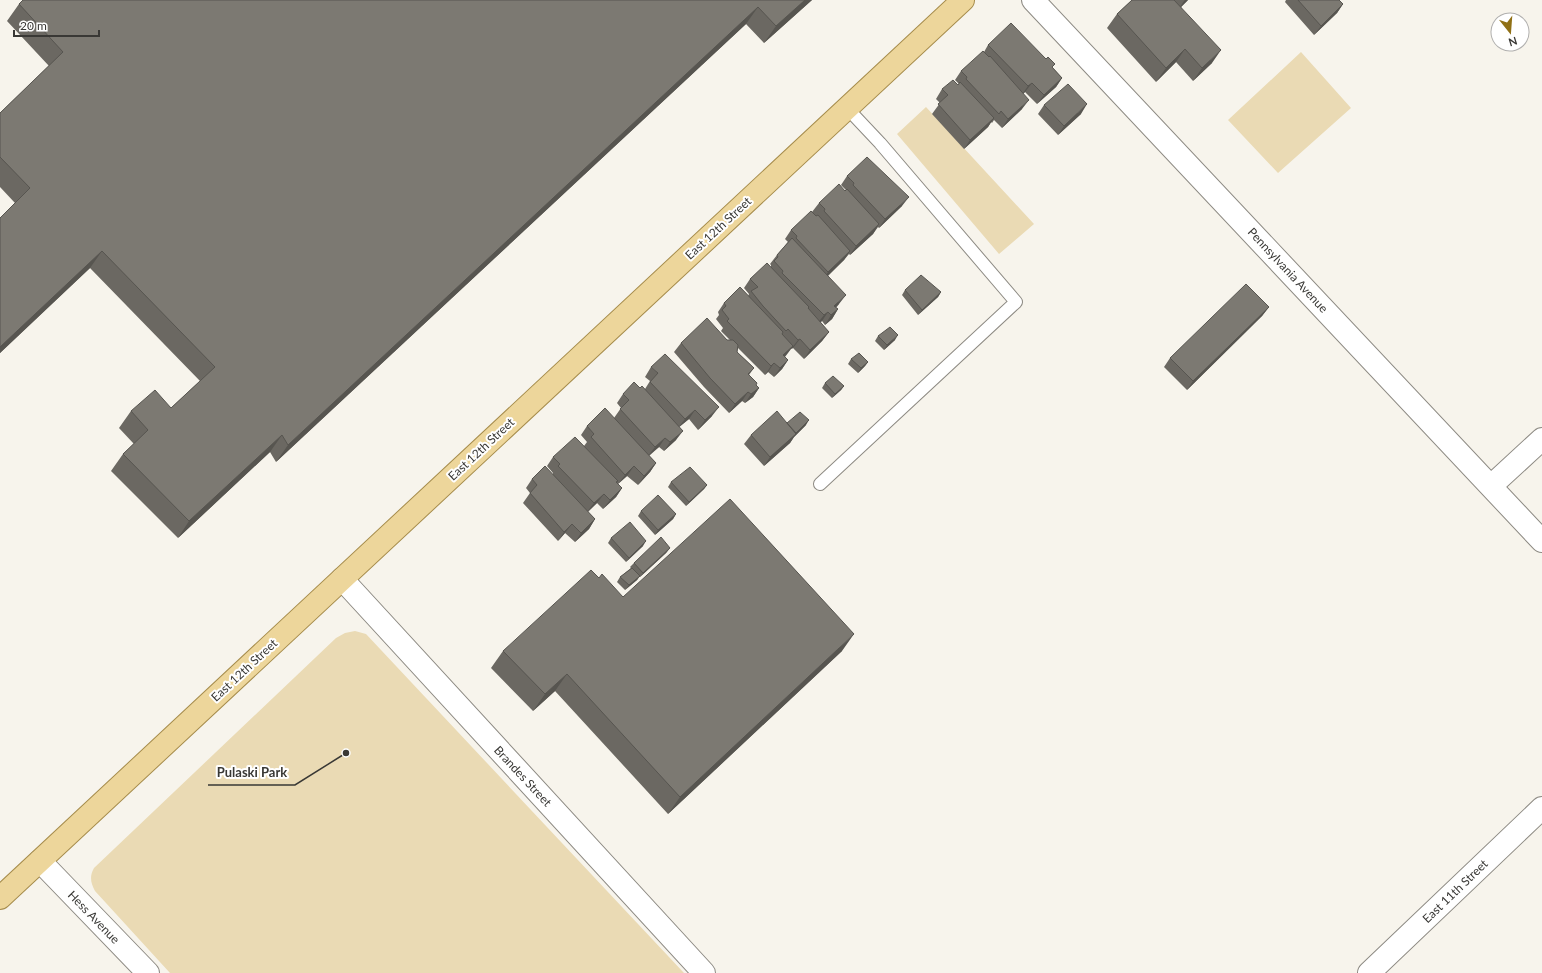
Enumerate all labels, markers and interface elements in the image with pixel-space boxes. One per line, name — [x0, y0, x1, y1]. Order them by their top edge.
scale bar — [14, 12, 99, 38]
north arrow — [1490, 12, 1530, 52]
text: 20 m — [20, 18, 47, 33]
text: N — [1507, 35, 1519, 49]
street label: East 12th Street — [682, 193, 755, 262]
street label: Pennsylvania Avenue — [1245, 224, 1331, 316]
street label: East 12th Street — [445, 414, 518, 483]
street label: East 12th Street — [208, 635, 281, 704]
street label: Brandes Street — [491, 743, 555, 810]
callout: Pulaski Park — [208, 760, 295, 785]
text: Pulaski Park — [217, 764, 287, 780]
street label: East 11th Street — [1419, 856, 1491, 926]
street label: Hess Avenue — [65, 887, 123, 947]

